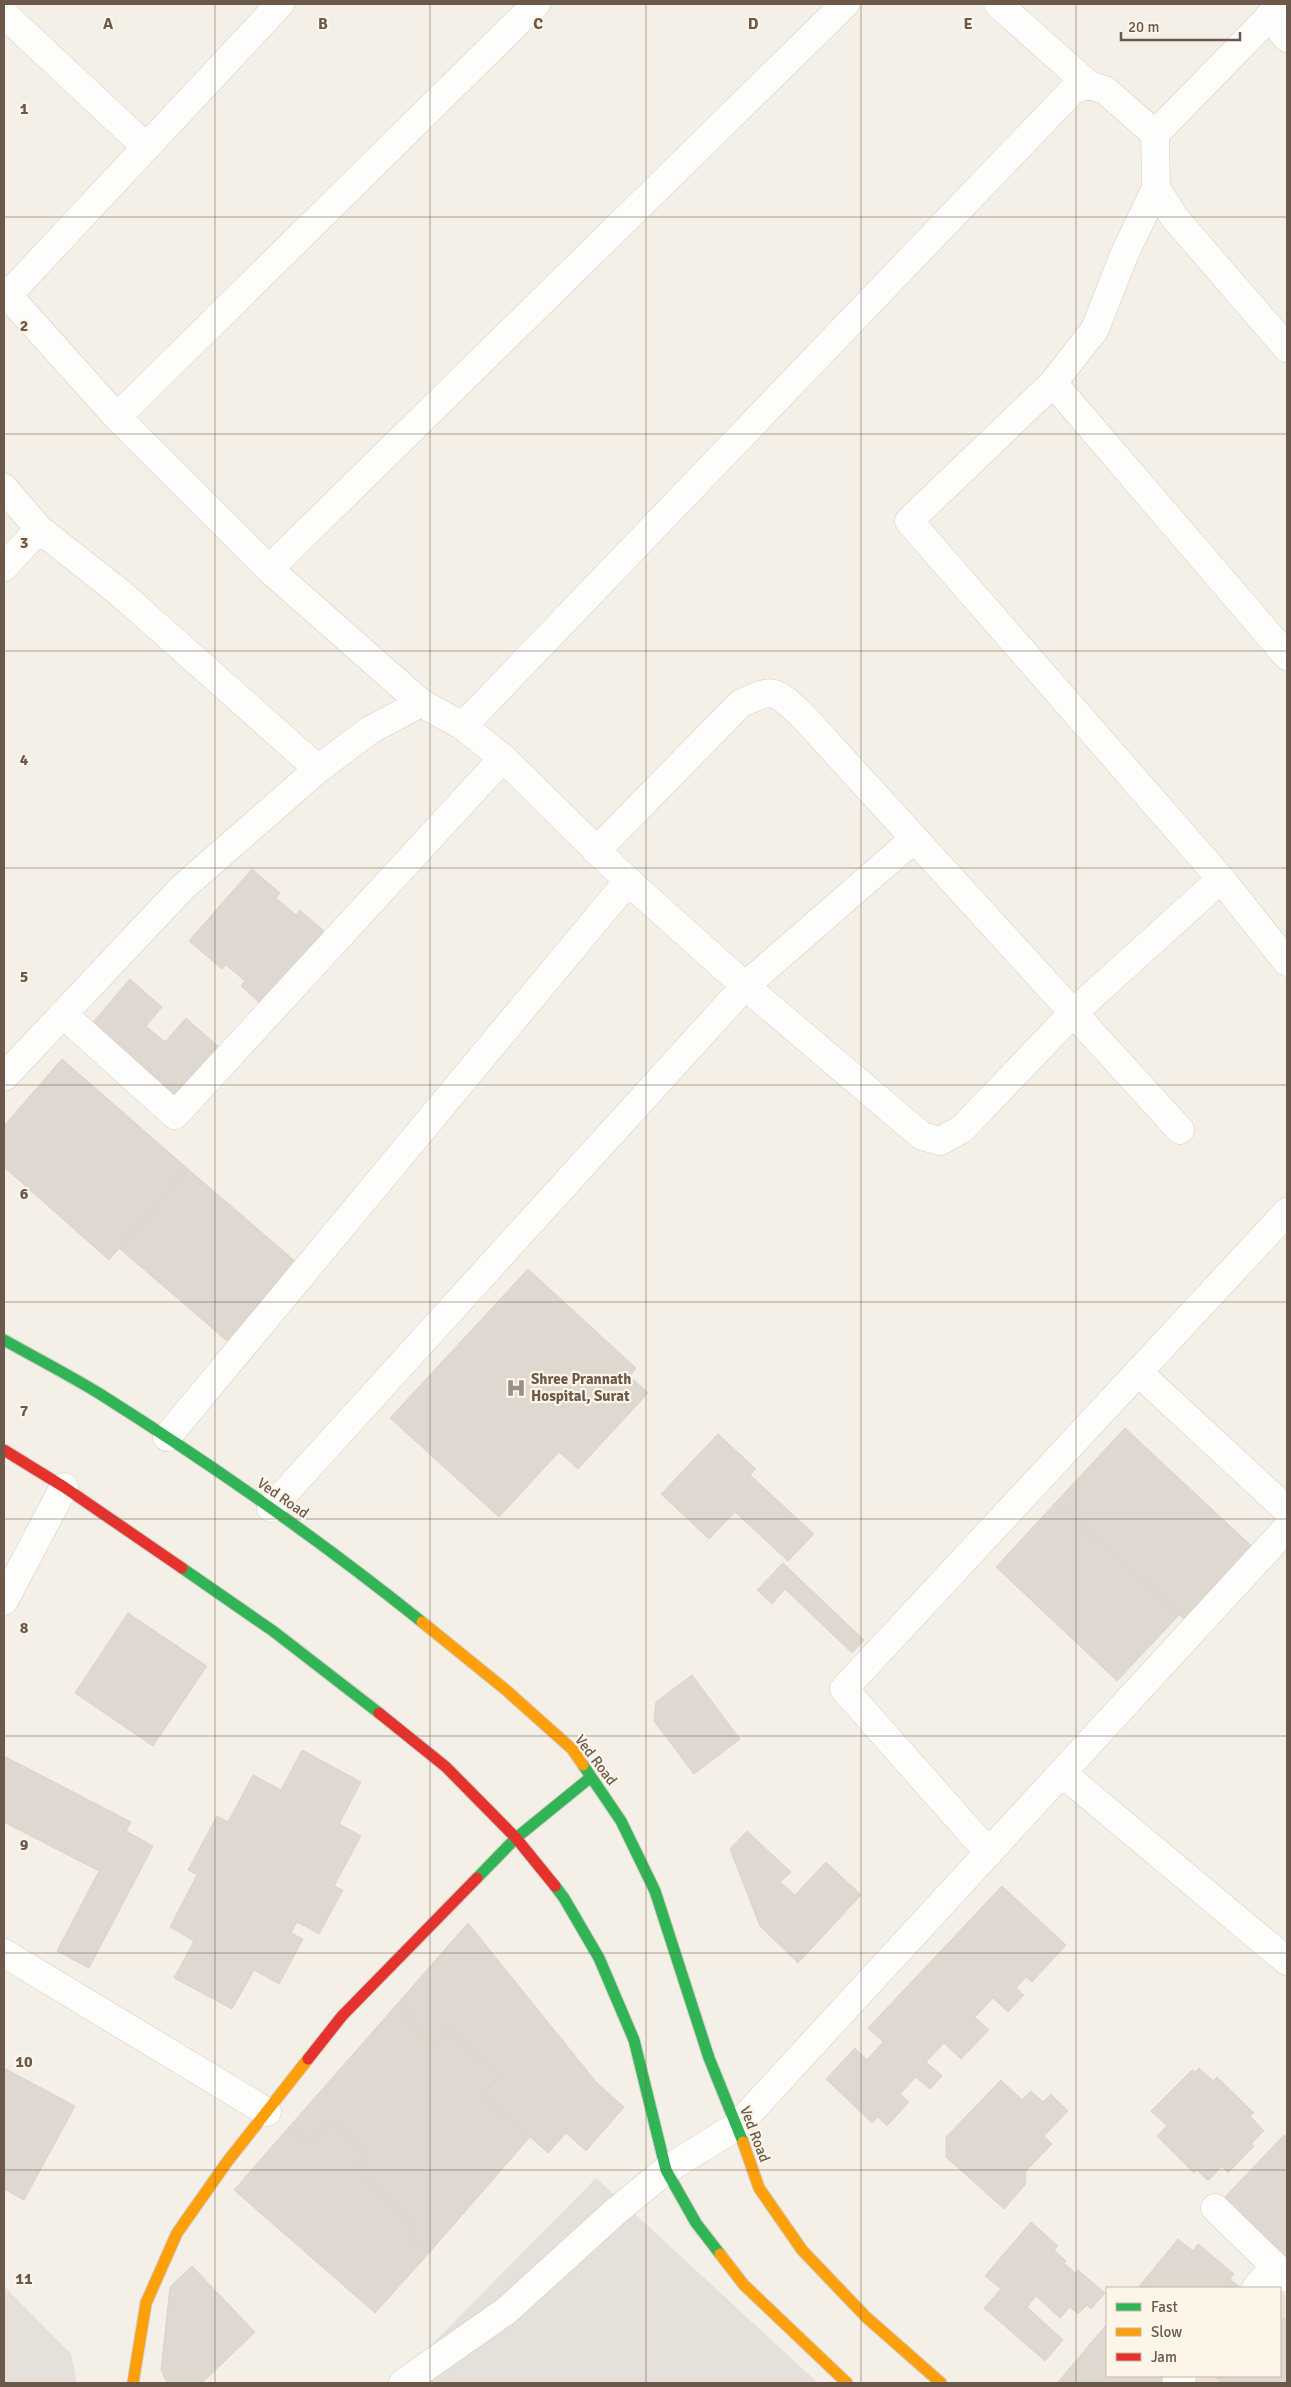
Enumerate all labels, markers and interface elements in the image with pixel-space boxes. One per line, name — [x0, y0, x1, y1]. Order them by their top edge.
scale bar — [1121, 10, 1240, 42]
text: A — [103, 14, 114, 34]
text: B — [318, 14, 328, 34]
text: C — [533, 14, 543, 34]
text: D — [748, 14, 759, 34]
text: E — [963, 14, 973, 34]
text: 20 m — [1128, 18, 1159, 36]
text: 1 — [20, 99, 29, 119]
text: 2 — [20, 316, 28, 336]
text: 3 — [20, 533, 28, 553]
text: 4 — [20, 750, 29, 770]
text: 5 — [20, 967, 28, 987]
text: 6 — [20, 1184, 29, 1204]
place label: Shree Prannath Hospital, Surat — [531, 1370, 631, 1405]
hospital icon: Shree Prannath Hospital, Surat — [505, 1377, 527, 1399]
text: 7 — [20, 1401, 29, 1421]
street label: Ved Road — [254, 1474, 312, 1522]
text: 8 — [20, 1618, 29, 1638]
street label: Ved Road — [571, 1731, 621, 1789]
text: 9 — [20, 1835, 29, 1855]
text: 10 — [15, 2052, 33, 2072]
street label: Ved Road — [736, 2103, 774, 2165]
text: 11 — [15, 2269, 33, 2289]
legend — [1106, 2287, 1281, 2377]
text: Fast — [1151, 2298, 1178, 2316]
text: Slow — [1151, 2323, 1182, 2341]
text: Jam — [1151, 2348, 1177, 2366]

